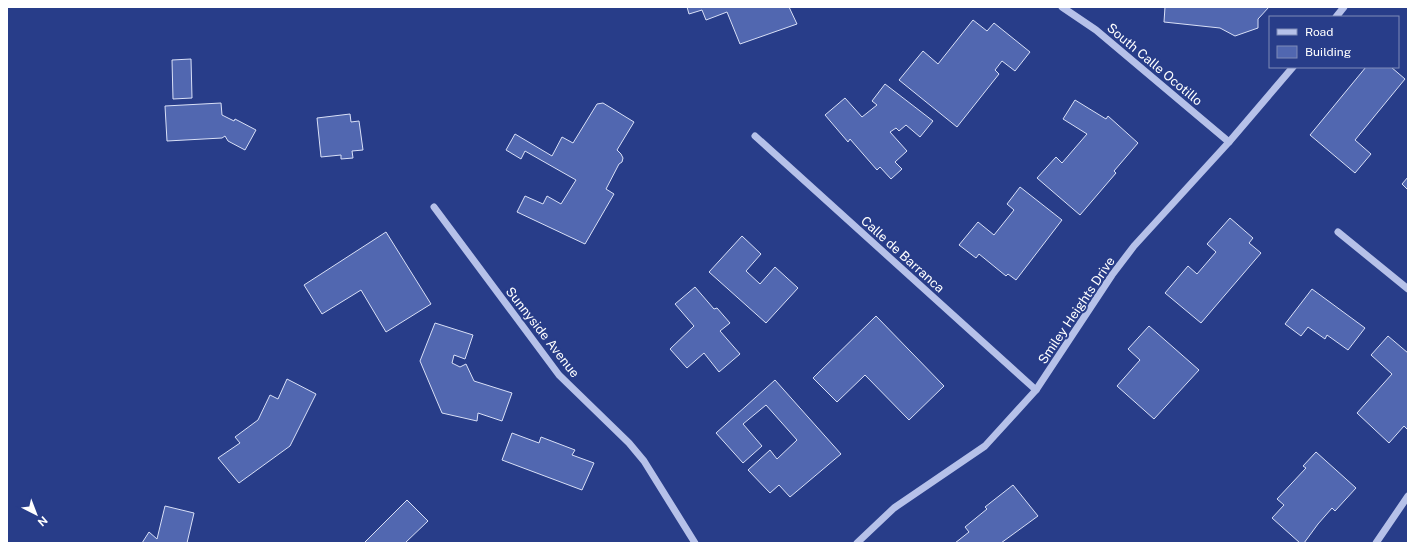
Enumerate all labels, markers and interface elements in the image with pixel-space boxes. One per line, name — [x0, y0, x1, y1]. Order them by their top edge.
legend — [1269, 16, 1399, 68]
street label: South Calle Ocotillo — [1104, 20, 1205, 109]
text: Road — [1305, 25, 1333, 39]
text: Building — [1305, 45, 1351, 59]
street label: Calle de Barranca — [858, 213, 947, 296]
street label: Smiley Heights Drive — [1035, 254, 1118, 367]
street label: Sunnyside Avenue — [503, 284, 583, 380]
north arrow — [16, 494, 56, 534]
text: N — [35, 514, 50, 529]

